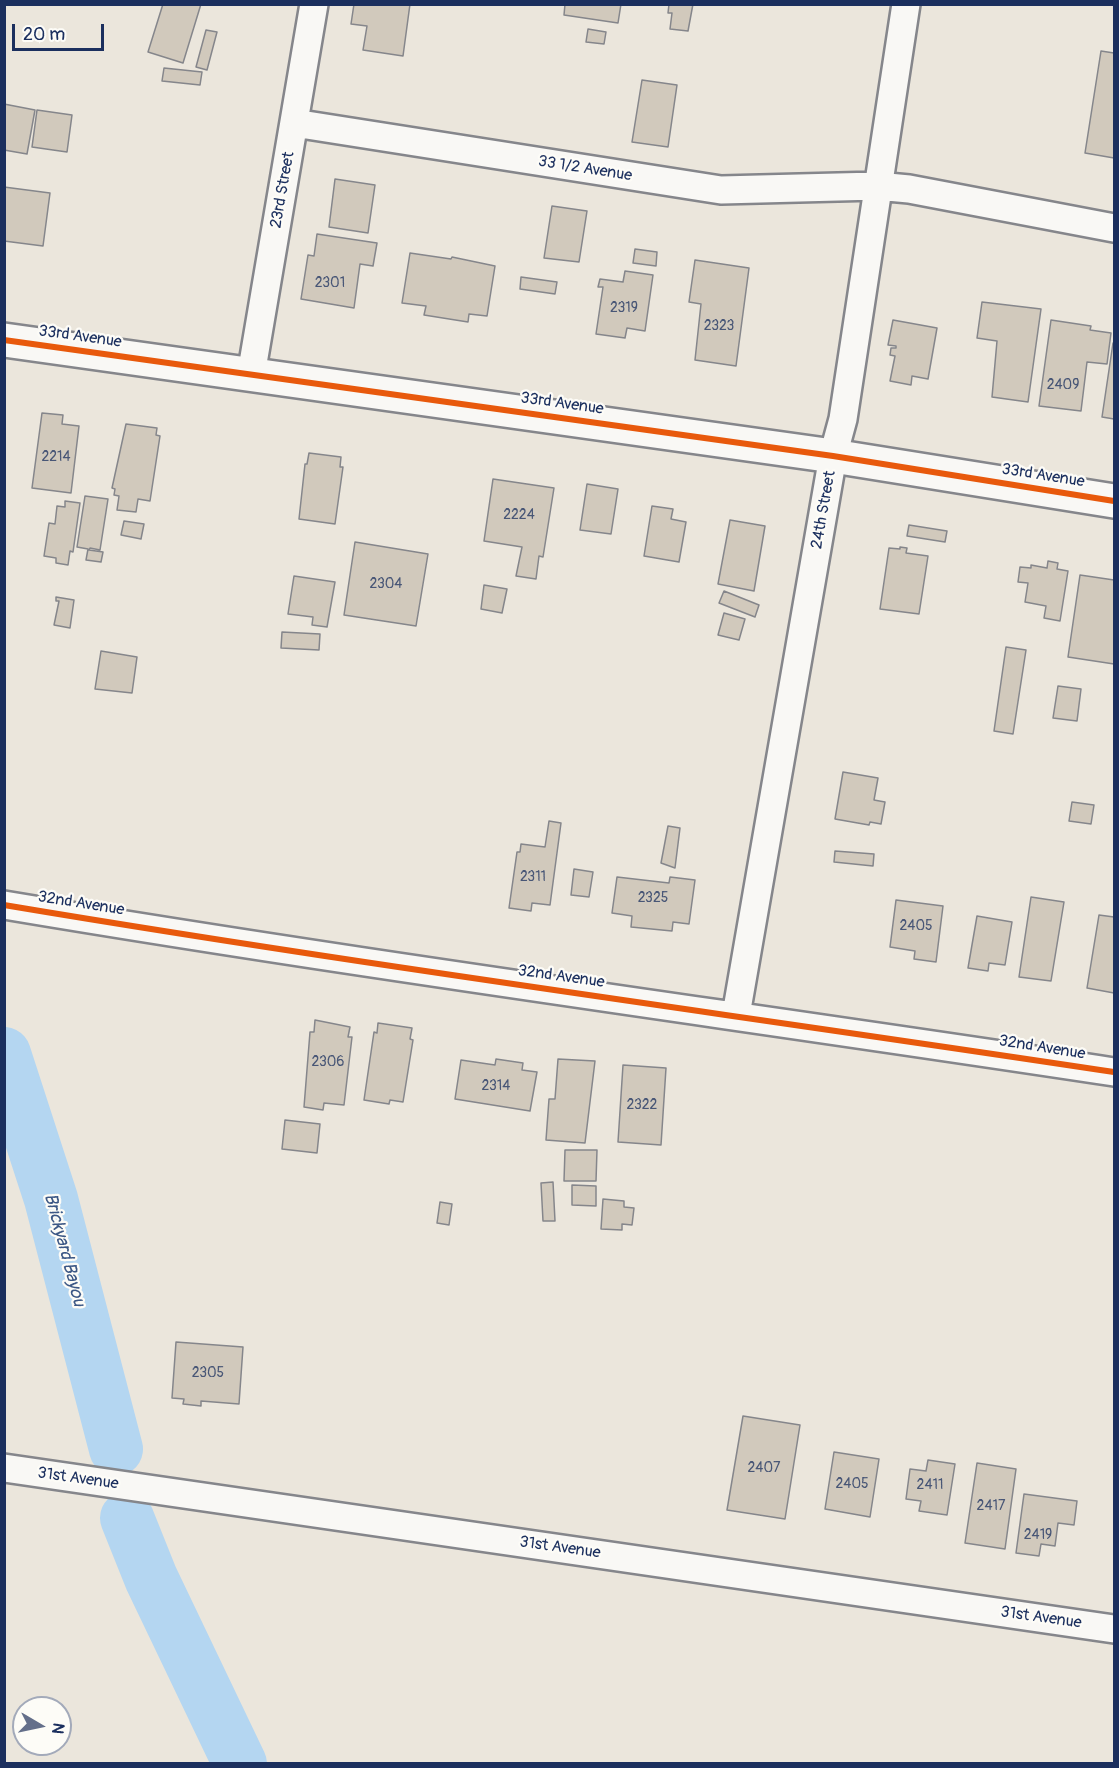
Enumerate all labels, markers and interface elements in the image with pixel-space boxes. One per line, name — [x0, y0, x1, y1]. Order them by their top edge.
scale bar — [15, 12, 106, 50]
text: 20 m — [23, 23, 65, 46]
street label: 23rd Street — [267, 150, 299, 230]
street label: 33 1/2 Avenue — [537, 152, 633, 186]
house number: 2301 — [315, 275, 345, 291]
house number: 2319 — [610, 300, 638, 316]
house number: 2323 — [704, 318, 734, 334]
street label: 33rd Avenue — [37, 322, 123, 352]
house number: 2409 — [1047, 377, 1079, 393]
street label: 33rd Avenue — [519, 389, 605, 419]
house number: 2214 — [41, 449, 71, 465]
street label: 33rd Avenue — [1000, 460, 1086, 492]
street label: 24th Street — [808, 469, 840, 551]
house number: 2224 — [503, 507, 535, 523]
house number: 2304 — [370, 576, 402, 592]
house number: 2311 — [520, 869, 546, 885]
street label: 32nd Avenue — [36, 888, 126, 920]
house number: 2325 — [638, 890, 668, 906]
house number: 2405 — [899, 918, 933, 934]
street label: 32nd Avenue — [516, 961, 606, 993]
street label: 32nd Avenue — [997, 1032, 1087, 1064]
house number: 2306 — [312, 1054, 344, 1070]
house number: 2314 — [482, 1078, 510, 1094]
house number: 2322 — [627, 1097, 657, 1113]
water label: Brickyard Bayou — [39, 1191, 89, 1309]
house number: 2305 — [192, 1365, 224, 1381]
house number: 2407 — [748, 1460, 780, 1476]
street label: 31st Avenue — [36, 1464, 120, 1494]
house number: 2405 — [835, 1476, 869, 1492]
house number: 2411 — [917, 1477, 943, 1493]
house number: 2417 — [977, 1498, 1005, 1514]
house number: 2419 — [1024, 1527, 1052, 1543]
street label: 31st Avenue — [518, 1533, 602, 1563]
street label: 31st Avenue — [999, 1603, 1083, 1633]
north arrow — [12, 1696, 72, 1756]
text: N — [47, 1722, 69, 1735]

